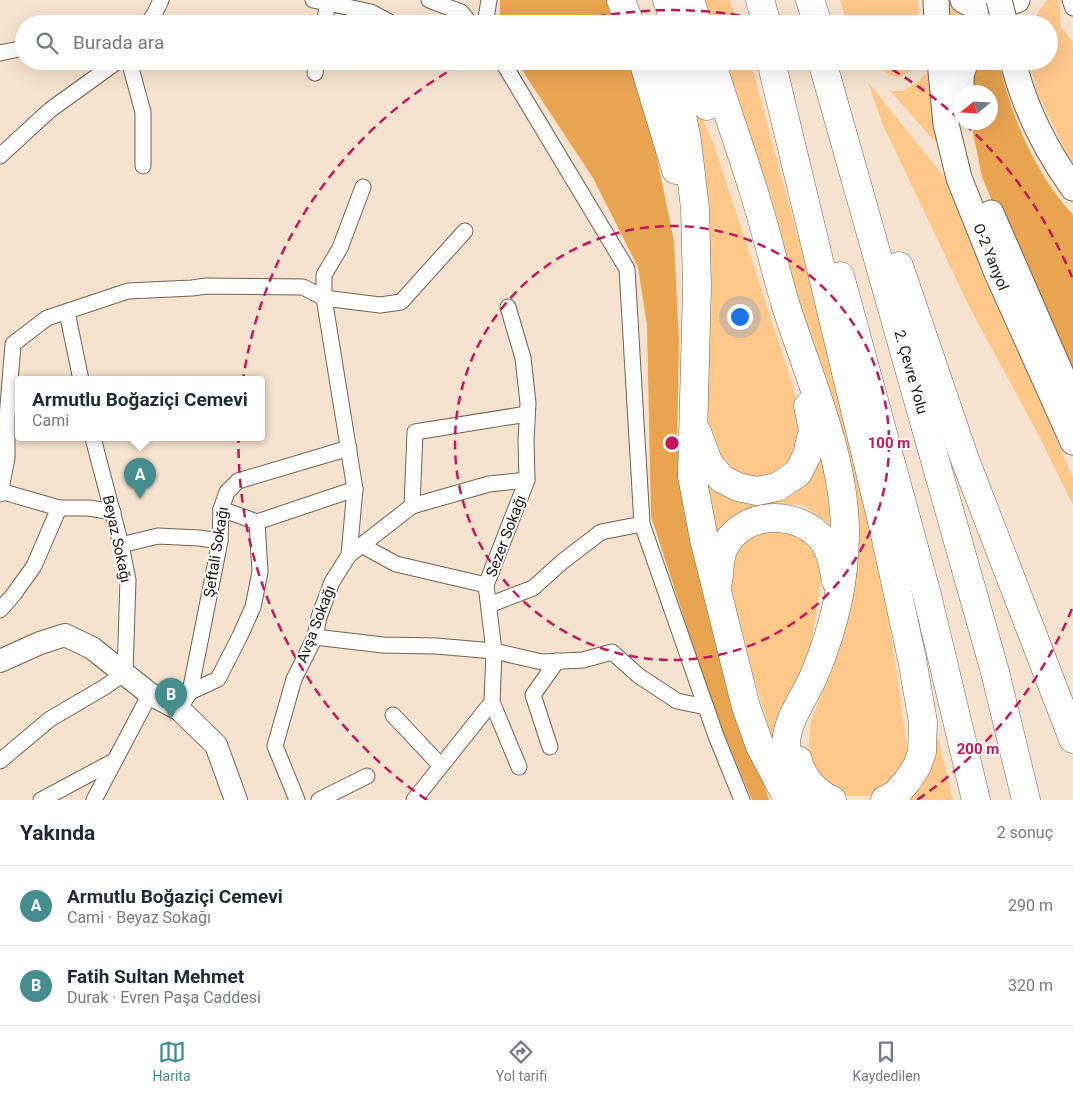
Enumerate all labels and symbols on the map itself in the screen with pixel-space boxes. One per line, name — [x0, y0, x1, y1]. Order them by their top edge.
north arrow — [953, 85, 998, 130]
street label: O-2 Yanyol — [969, 221, 1013, 293]
your location — [727, 304, 753, 330]
street label: 2. Çevre Yolu — [890, 328, 932, 416]
centre of rings — [663, 434, 681, 452]
text: 100 m — [868, 434, 910, 452]
pin: A — [124, 458, 156, 499]
street label: Sezer Sokağı — [482, 492, 530, 580]
street label: Beyaz Sokağı — [99, 494, 135, 584]
street label: Şeftali Sokağı — [200, 505, 232, 599]
street label: Avşa Sokağı — [293, 583, 339, 665]
pin: B — [155, 678, 187, 719]
text: 200 m — [957, 740, 999, 758]

